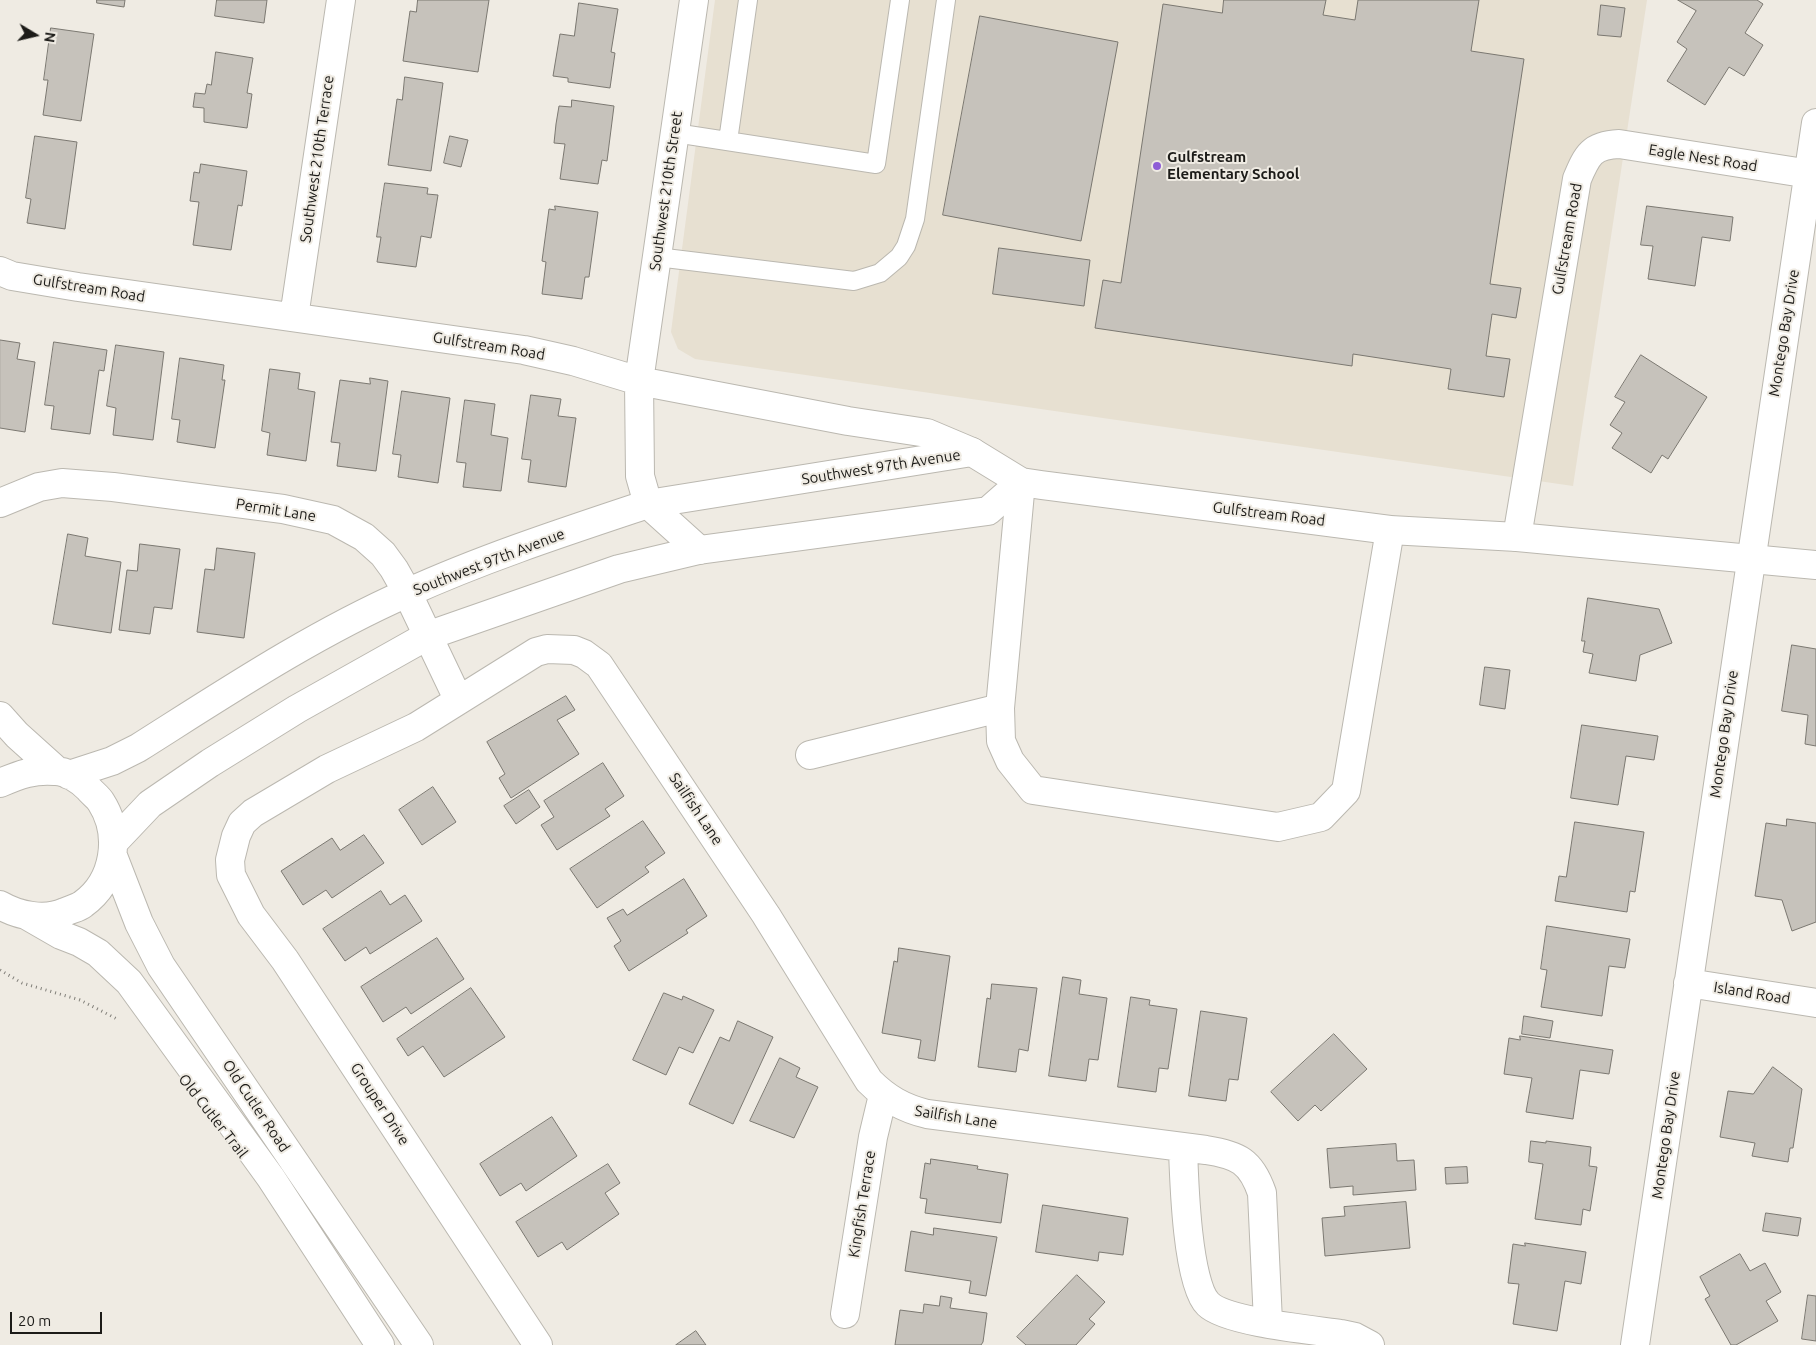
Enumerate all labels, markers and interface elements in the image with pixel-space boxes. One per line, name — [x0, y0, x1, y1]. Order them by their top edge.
north arrow — [10, 10, 60, 60]
text: N — [41, 31, 59, 44]
street label: Southwest 210th Terrace — [296, 74, 338, 244]
street label: Southwest 210th Street — [646, 110, 686, 272]
street label: Eagle Nest Road — [1647, 141, 1759, 175]
place label: Gulfstream Elementary School — [1167, 148, 1299, 183]
marker: Gulfstream Elementary School — [1151, 160, 1163, 172]
street label: Gulfstream Road — [1548, 182, 1586, 296]
street label: Montego Bay Drive — [1765, 268, 1803, 398]
street label: Gulfstream Road — [32, 270, 146, 306]
street label: Gulfstream Road — [432, 328, 546, 364]
street label: Southwest 97th Avenue — [800, 446, 962, 488]
street label: Permit Lane — [235, 495, 317, 525]
street label: Gulfstream Road — [1212, 498, 1326, 530]
street label: Southwest 97th Avenue — [411, 525, 567, 599]
street label: Montego Bay Drive — [1706, 669, 1742, 799]
street label: Sailfish Lane — [665, 769, 727, 849]
street label: Island Road — [1712, 978, 1792, 1008]
street label: Old Cutler Road — [219, 1057, 293, 1155]
street label: Grouper Drive — [347, 1059, 413, 1149]
street label: Montego Bay Drive — [1648, 1070, 1684, 1200]
street label: Old Cutler Trail — [175, 1071, 251, 1161]
street label: Sailfish Lane — [913, 1102, 999, 1132]
street label: Kingfish Terrace — [845, 1149, 879, 1259]
scale bar — [12, 1302, 105, 1334]
text: 20 m — [18, 1312, 51, 1329]

